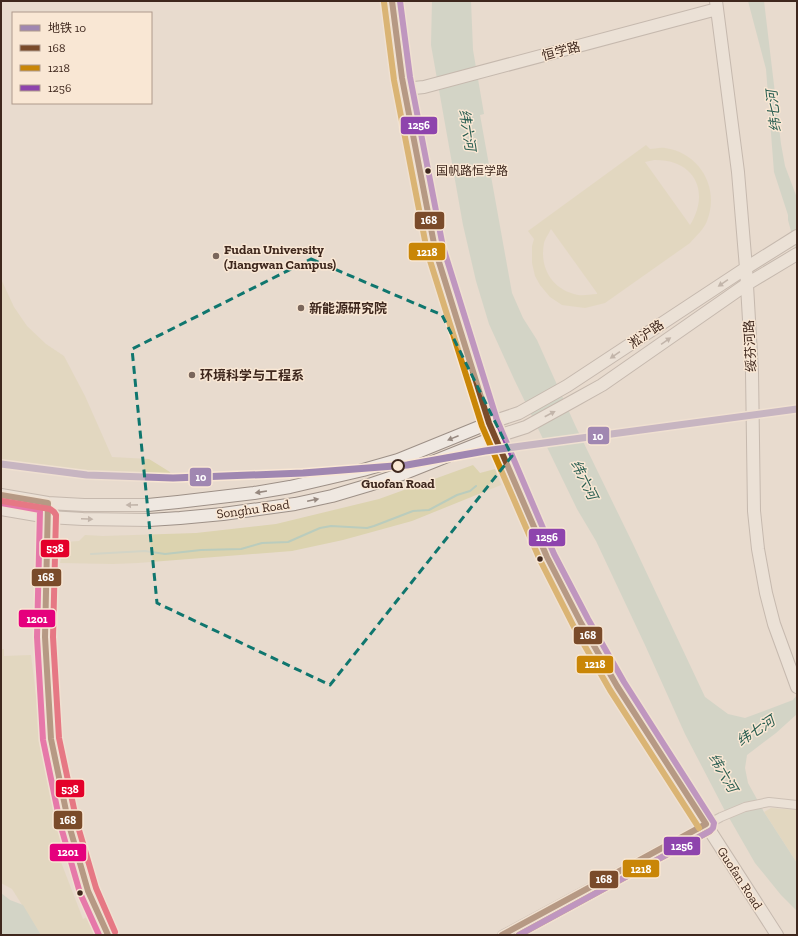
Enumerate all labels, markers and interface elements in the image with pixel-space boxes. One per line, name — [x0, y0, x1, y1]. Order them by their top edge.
legend — [12, 12, 152, 104]
text: 地铁 10 — [48, 21, 86, 35]
street label: 恒学路 — [540, 39, 582, 63]
text: 168 — [48, 41, 65, 55]
text: 1218 — [48, 61, 70, 75]
text: 1256 — [48, 81, 71, 95]
water label: 纬七河 — [763, 86, 785, 133]
water label: 纬六河 — [455, 108, 479, 155]
line badge: 1256 — [400, 116, 438, 135]
text: 1256 — [408, 119, 430, 132]
place label: 国帆路恒学路 — [436, 164, 508, 178]
marker: 国帆路恒学路 — [423, 166, 433, 176]
line badge: 168 — [414, 211, 445, 230]
text: 168 — [421, 214, 437, 227]
place label: Fudan University (Jiangwan Campus) — [224, 242, 336, 272]
line badge: 1218 — [408, 242, 446, 261]
text: 1218 — [417, 246, 437, 259]
marker: Fudan University (Jiangwan Campus) — [211, 251, 221, 261]
one-way arrow — [718, 279, 728, 287]
place label: 新能源研究院 — [309, 301, 387, 316]
marker: 新能源研究院 — [296, 303, 306, 313]
street label: 淞沪路 — [626, 317, 666, 351]
street label: 绥芬河路 — [741, 320, 759, 372]
one-way arrow — [661, 337, 671, 345]
one-way arrow — [610, 351, 620, 359]
place label: 环境科学与工程系 — [200, 368, 304, 383]
marker: 环境科学与工程系 — [187, 370, 197, 380]
one-way arrow — [544, 410, 556, 417]
line badge: 10 — [587, 426, 610, 445]
text: 10 — [593, 430, 603, 443]
one-way arrow — [448, 435, 459, 441]
water label: 纬六河 — [567, 457, 602, 505]
marker: Guofan Road — [391, 459, 405, 473]
line badge: 10 — [189, 467, 212, 487]
text: 10 — [196, 471, 206, 484]
place label: Guofan Road — [361, 476, 435, 491]
one-way arrow — [255, 489, 267, 495]
street label: Songhu Road — [215, 496, 291, 522]
one-way arrow — [307, 496, 319, 502]
one-way arrow — [125, 502, 138, 508]
one-way arrow — [81, 516, 93, 523]
line badge: 1256 — [528, 528, 566, 547]
text: 1256 — [536, 531, 558, 544]
line badge: 538 — [40, 539, 70, 558]
text: 538 — [46, 542, 64, 555]
unlabelled marker — [535, 554, 545, 564]
line badge: 168 — [31, 568, 62, 587]
text: 168 — [38, 571, 54, 584]
line badge: 1201 — [18, 609, 56, 628]
text: 1201 — [26, 613, 48, 626]
line badge: 168 — [573, 626, 603, 645]
text: 168 — [580, 629, 596, 642]
line badge: 1218 — [576, 655, 614, 674]
text: 1218 — [585, 658, 605, 671]
water label: 纬七河 — [734, 711, 781, 750]
water label: 纬六河 — [705, 751, 742, 798]
line badge: 538 — [55, 779, 85, 798]
text: 538 — [61, 783, 79, 796]
line badge: 168 — [53, 810, 83, 830]
text: 168 — [60, 814, 76, 827]
line badge: 1256 — [663, 836, 701, 856]
text: 1256 — [671, 840, 693, 853]
line badge: 1201 — [49, 843, 87, 862]
street label: Guofan Road — [714, 844, 766, 912]
text: 1201 — [57, 846, 79, 859]
line badge: 1218 — [622, 859, 660, 878]
text: 1218 — [631, 863, 651, 876]
line badge: 168 — [589, 870, 619, 889]
text: 168 — [596, 873, 612, 886]
unlabelled marker — [75, 888, 85, 898]

